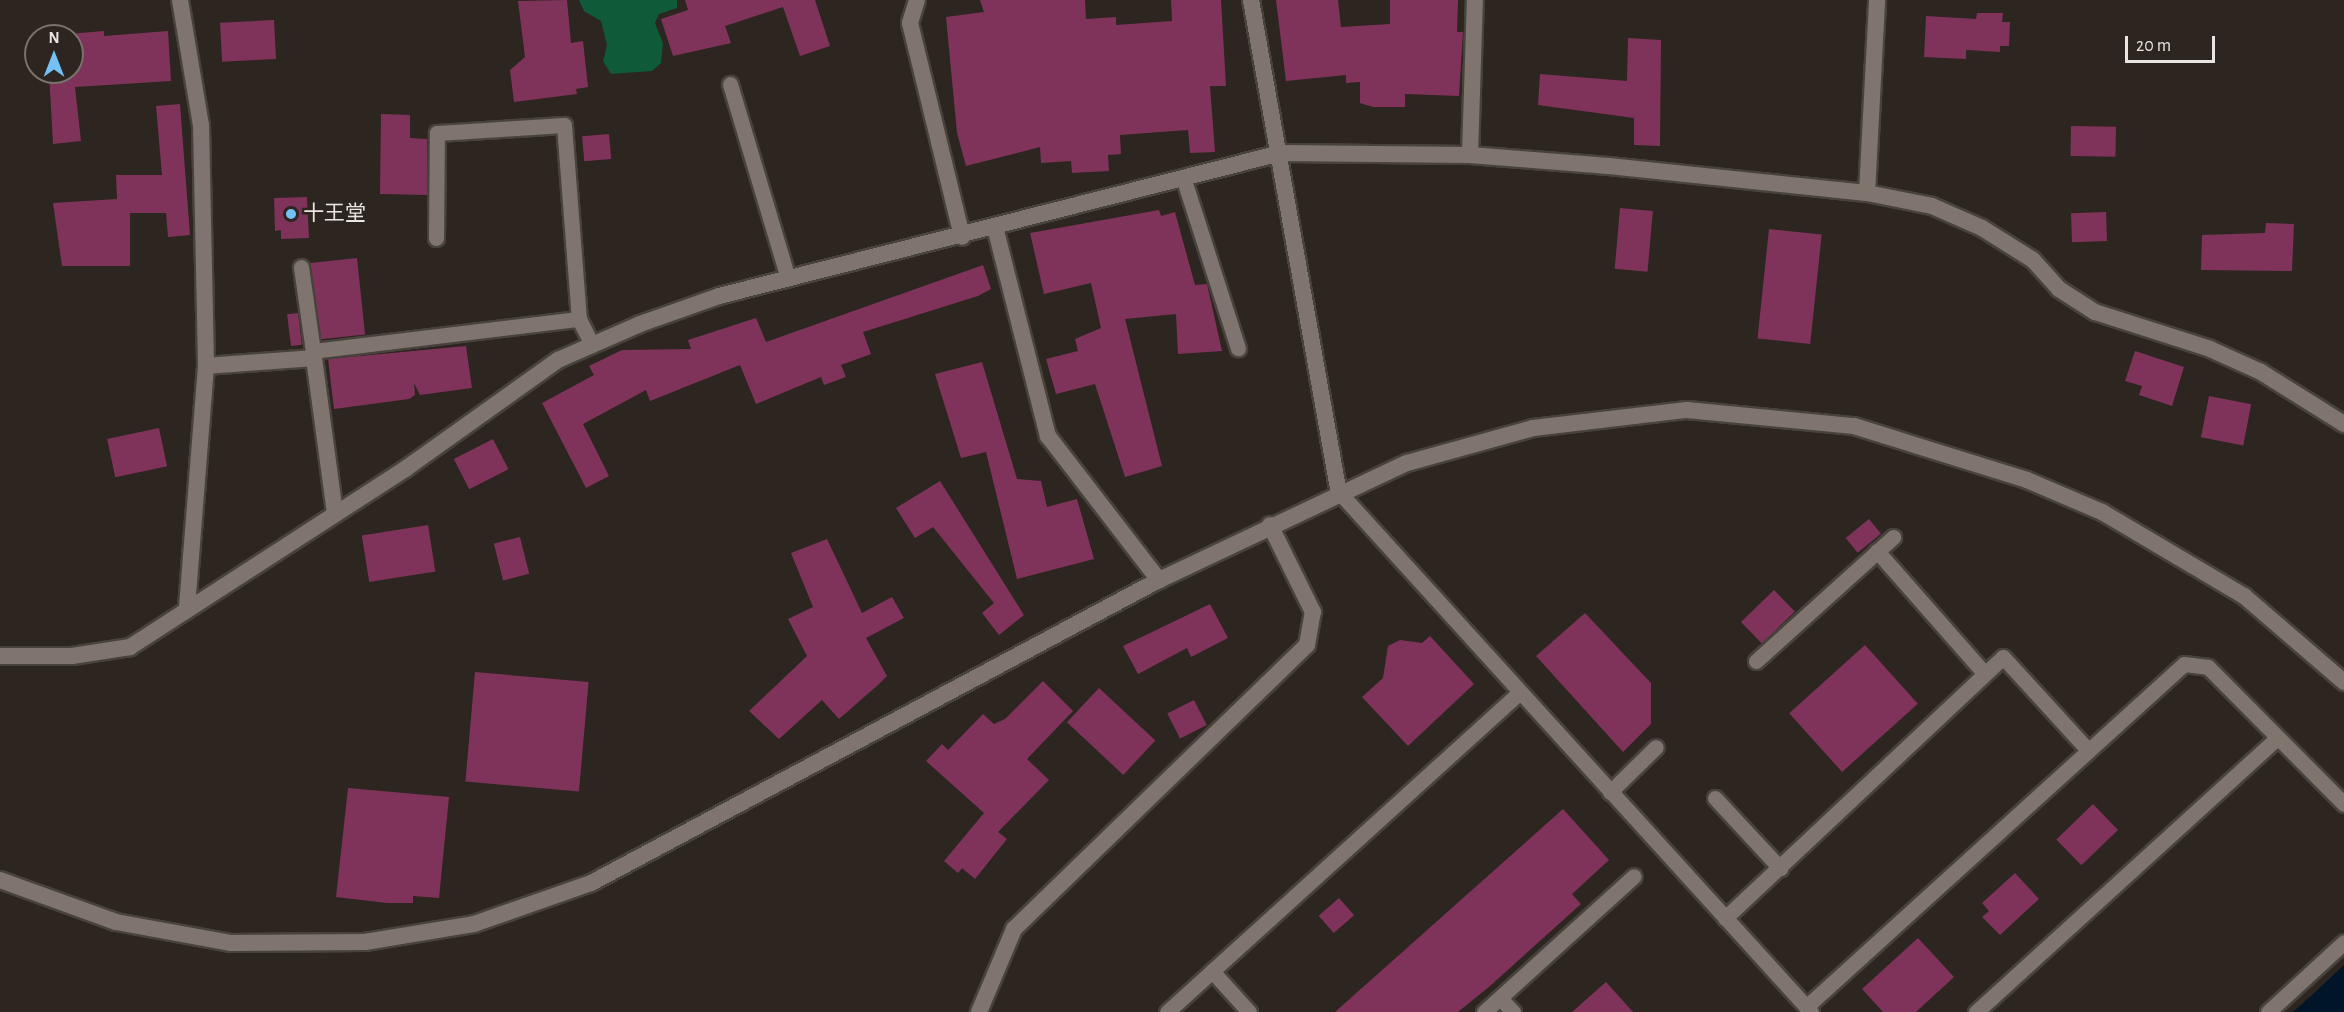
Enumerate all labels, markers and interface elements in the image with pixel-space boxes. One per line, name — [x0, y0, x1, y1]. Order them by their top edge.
north arrow — [24, 24, 84, 84]
scale bar — [2128, 24, 2218, 62]
text: N — [48, 30, 60, 46]
text: 20 m — [2136, 37, 2171, 55]
place label: 十王堂 — [303, 201, 366, 227]
marker: 十王堂 — [284, 207, 298, 221]

